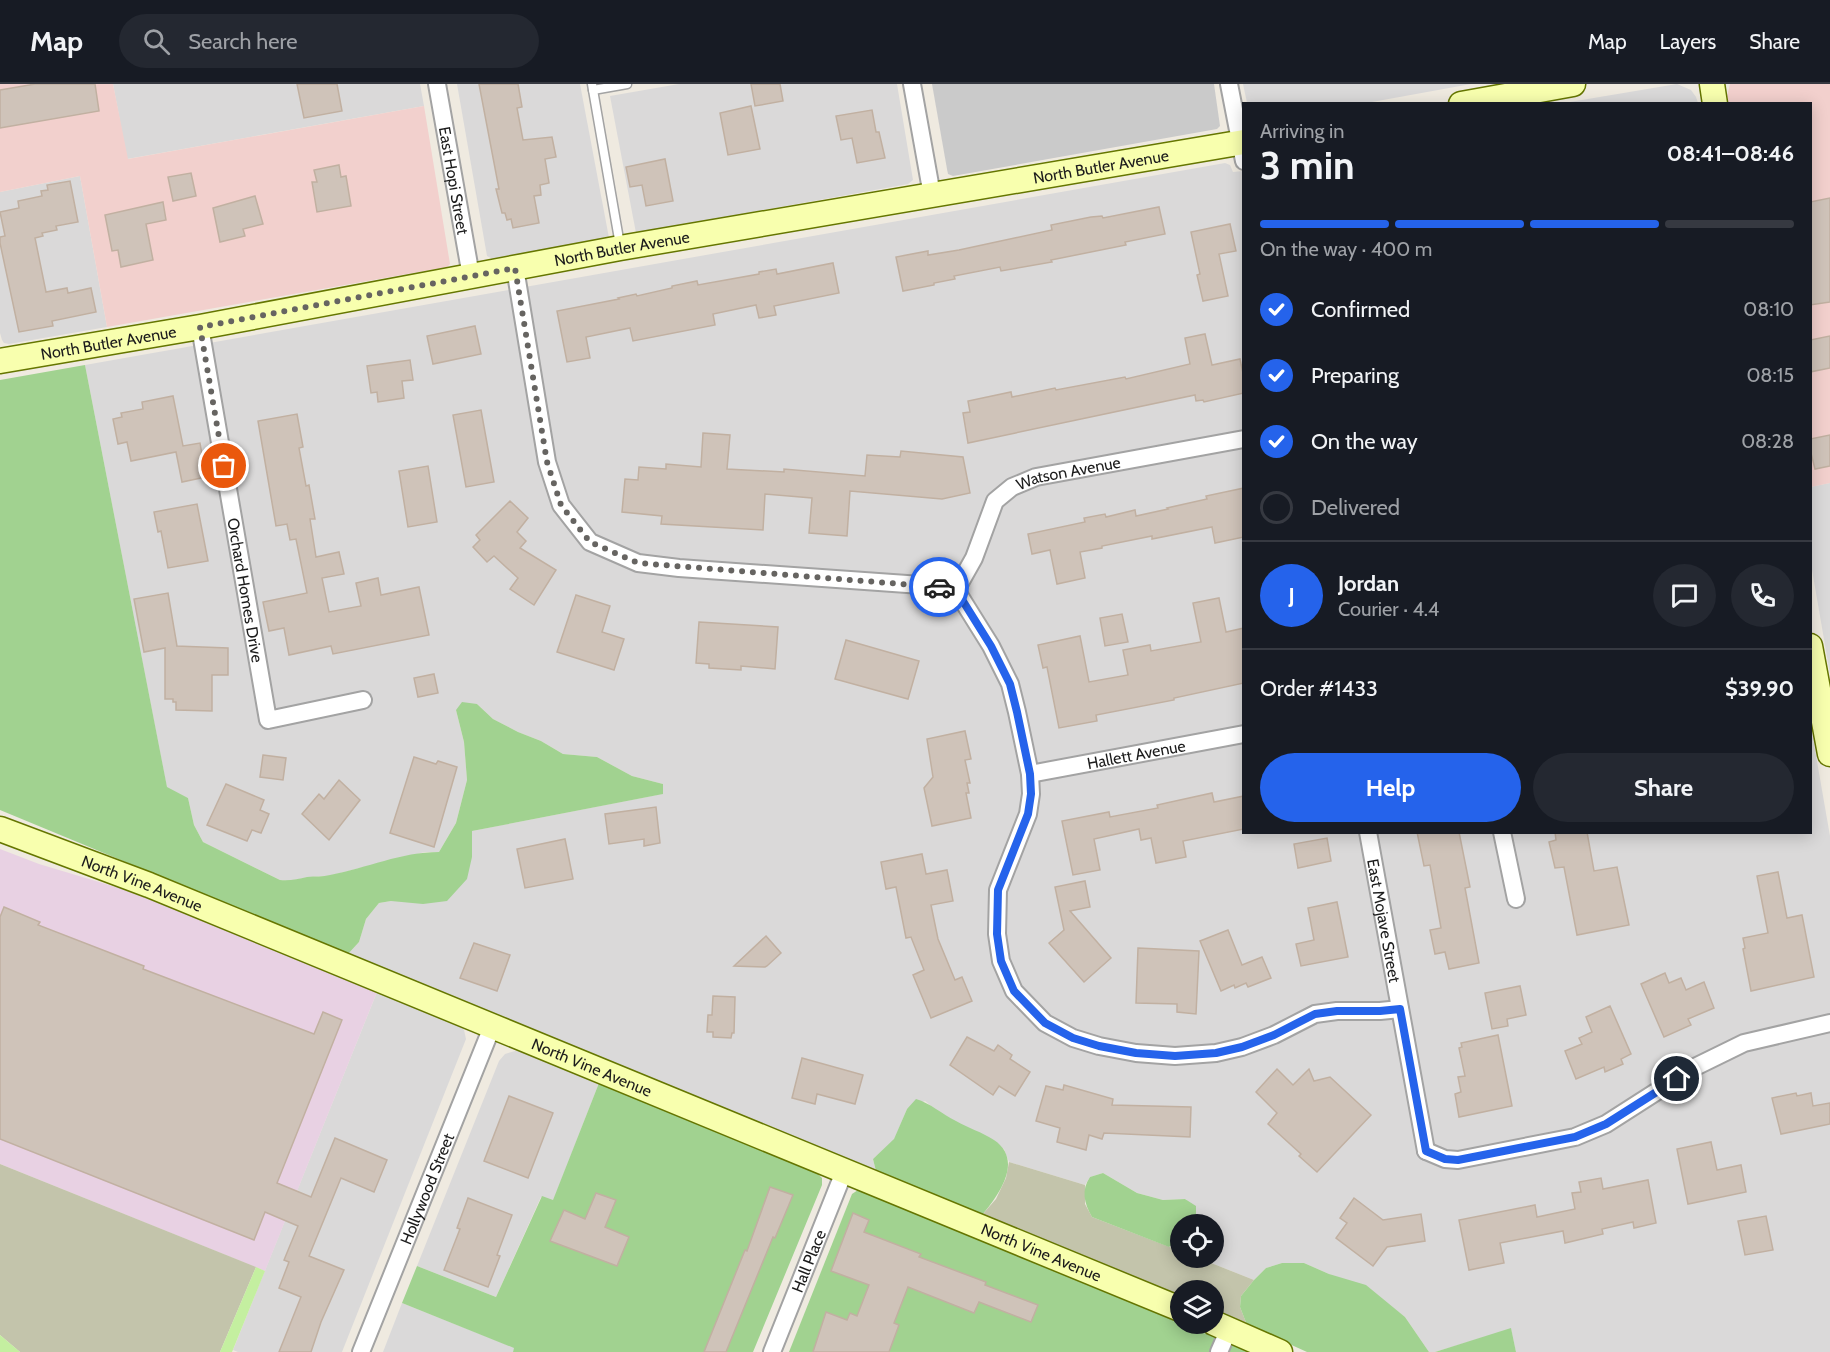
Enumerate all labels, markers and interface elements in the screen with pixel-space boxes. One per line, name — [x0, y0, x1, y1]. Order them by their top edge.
search box — [119, 14, 539, 68]
text: Map — [30, 24, 83, 58]
icon: search — [140, 25, 173, 58]
text: Search here — [188, 28, 297, 55]
text: Map — [1588, 29, 1627, 54]
text: Layers — [1660, 29, 1716, 54]
text: Share — [1749, 29, 1800, 54]
text: Arriving in — [1260, 119, 1344, 143]
street label: East Hopi Street — [435, 125, 473, 237]
text: 08:41–08:46 — [1667, 140, 1794, 167]
text: 3 min — [1260, 141, 1355, 189]
street label: North Butler Avenue — [1032, 145, 1170, 187]
street label: North Butler Avenue — [553, 227, 691, 270]
text: On the way · 400 m — [1260, 237, 1432, 261]
icon: check — [1260, 293, 1293, 326]
text: Confirmed — [1311, 296, 1410, 323]
text: 08:10 — [1743, 297, 1794, 321]
street label: North Butler Avenue — [39, 322, 178, 363]
icon: check — [1260, 359, 1293, 392]
text: Preparing — [1311, 362, 1399, 389]
text: 08:15 — [1746, 363, 1794, 387]
icon: check — [1260, 425, 1293, 458]
text: On the way — [1311, 428, 1418, 455]
text: 08:28 — [1741, 429, 1794, 453]
pin — [198, 440, 249, 491]
icon: bag — [207, 449, 240, 482]
street label: Watson Avenue — [1013, 452, 1122, 494]
text: Delivered — [1311, 494, 1400, 521]
street label: Orchard Homes Drive — [224, 516, 267, 664]
courier — [909, 557, 969, 617]
button: chat — [1653, 564, 1716, 627]
button: phone — [1731, 564, 1794, 627]
text: Jordan — [1338, 570, 1399, 597]
icon: car — [923, 571, 956, 604]
text: J — [1288, 582, 1295, 609]
text: Courier · 4.4 — [1338, 597, 1439, 621]
text: Order #1433 — [1260, 675, 1378, 702]
text: $39.90 — [1725, 675, 1794, 702]
street label: Hallett Avenue — [1085, 736, 1187, 773]
button: Help — [1260, 753, 1521, 822]
button: Share — [1533, 753, 1794, 822]
street label: North Vine Avenue — [79, 851, 205, 915]
street label: East Mojave Street — [1364, 857, 1405, 985]
street label: North Vine Avenue — [529, 1034, 655, 1100]
pin — [1651, 1053, 1702, 1104]
icon: home — [1660, 1062, 1693, 1095]
street label: Hollywood Street — [396, 1130, 458, 1247]
map controls — [1170, 1214, 1224, 1334]
button: locate — [1170, 1214, 1224, 1268]
street label: North Vine Avenue — [978, 1219, 1104, 1285]
street label: Hall Place — [787, 1227, 829, 1295]
button: layers — [1170, 1280, 1224, 1334]

